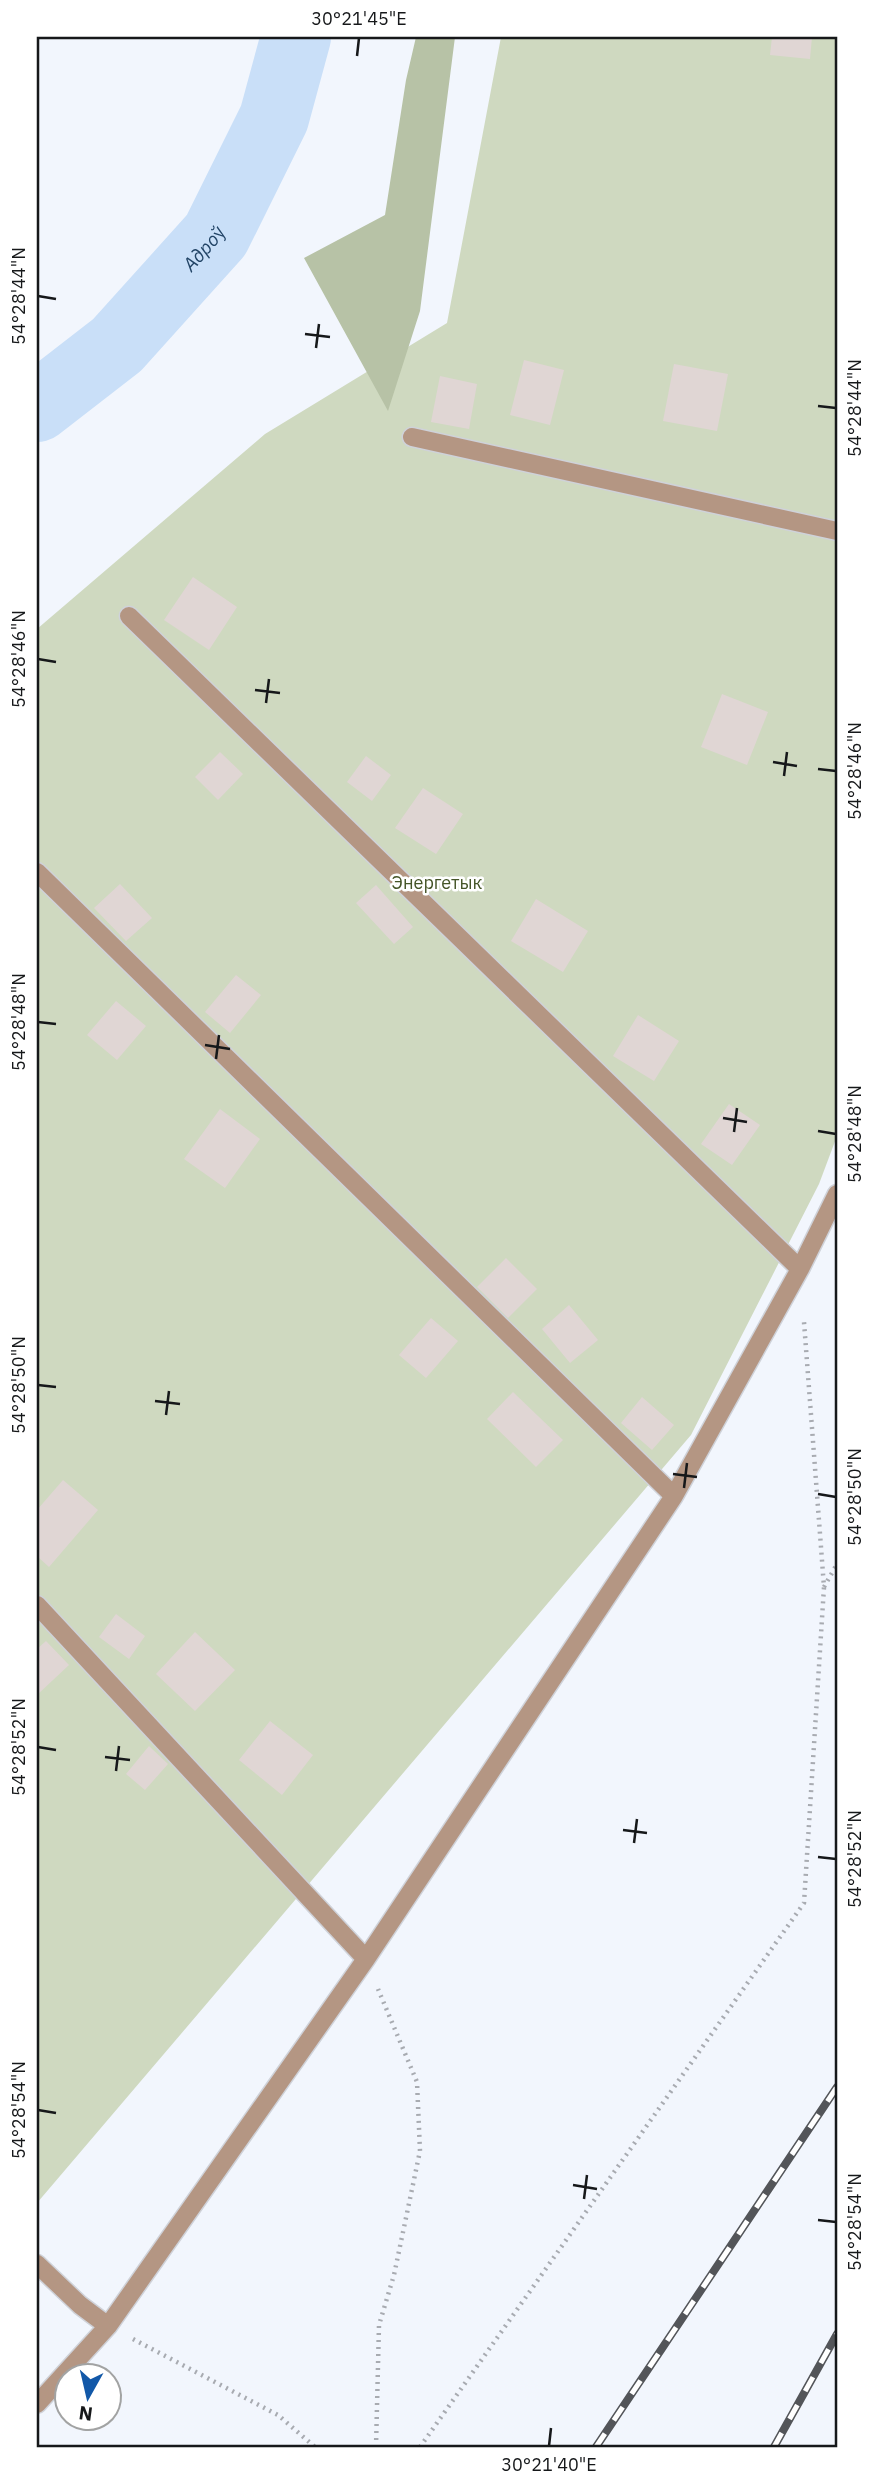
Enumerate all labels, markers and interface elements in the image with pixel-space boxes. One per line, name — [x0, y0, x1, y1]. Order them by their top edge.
text: 30°21'45"E — [311, 7, 407, 30]
water label: Адроў — [177, 222, 231, 277]
text: 54°28'44"N — [7, 247, 30, 345]
text: 54°28'44"N — [843, 359, 866, 457]
text: 54°28'46"N — [7, 610, 30, 708]
text: 54°28'46"N — [843, 722, 866, 820]
park label: Энергетык — [392, 871, 483, 894]
text: 54°28'48"N — [7, 973, 30, 1071]
text: 54°28'48"N — [843, 1085, 866, 1183]
text: 54°28'50"N — [7, 1336, 30, 1434]
text: 54°28'50"N — [843, 1448, 866, 1546]
text: 54°28'52"N — [7, 1698, 30, 1796]
text: 54°28'52"N — [843, 1810, 866, 1908]
text: 54°28'54"N — [7, 2061, 30, 2159]
text: 54°28'54"N — [843, 2173, 866, 2271]
north arrow — [52, 2362, 122, 2432]
text: N — [77, 2401, 94, 2427]
text: 30°21'40"E — [501, 2453, 597, 2476]

